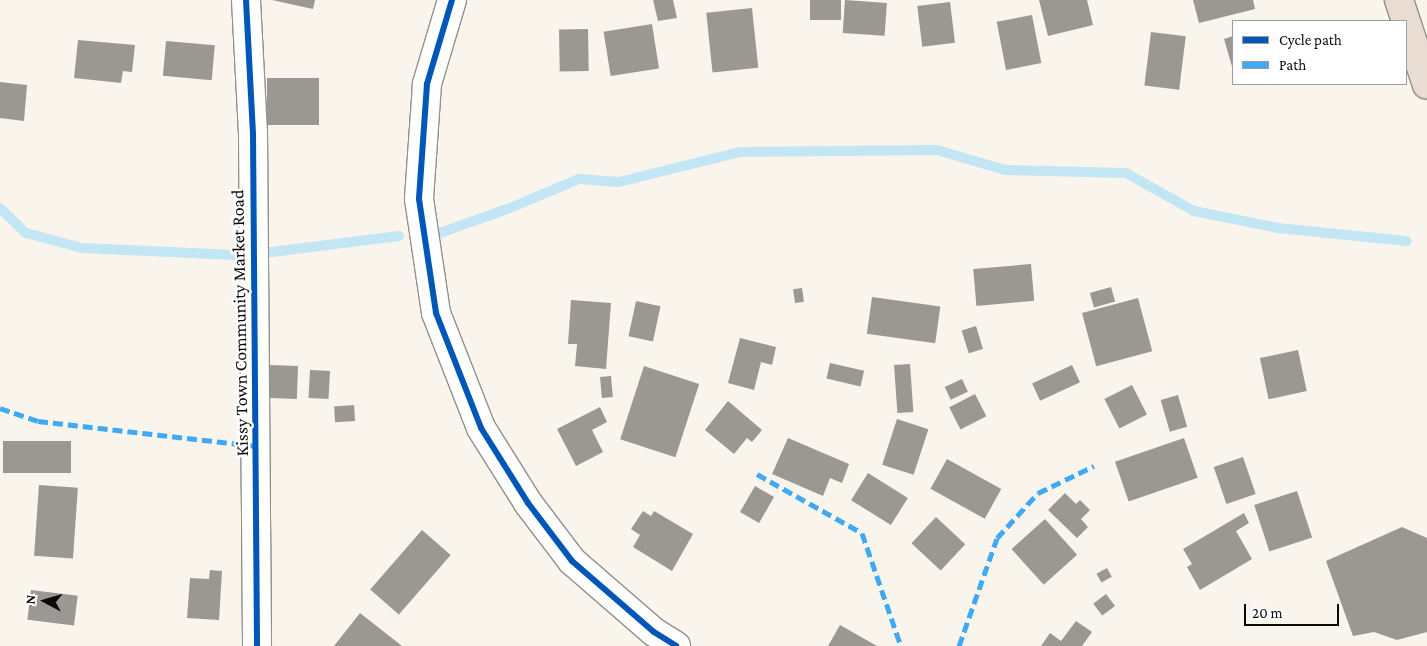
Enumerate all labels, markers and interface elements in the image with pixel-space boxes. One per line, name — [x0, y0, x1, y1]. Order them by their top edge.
legend — [1232, 20, 1407, 85]
text: Cycle path — [1279, 32, 1342, 48]
text: Path — [1279, 57, 1306, 73]
street label: Kissy Town Community Market Road — [227, 190, 253, 456]
north arrow — [20, 576, 70, 626]
text: N — [22, 594, 39, 605]
scale bar — [1247, 594, 1342, 626]
text: 20 m — [1252, 605, 1283, 621]

